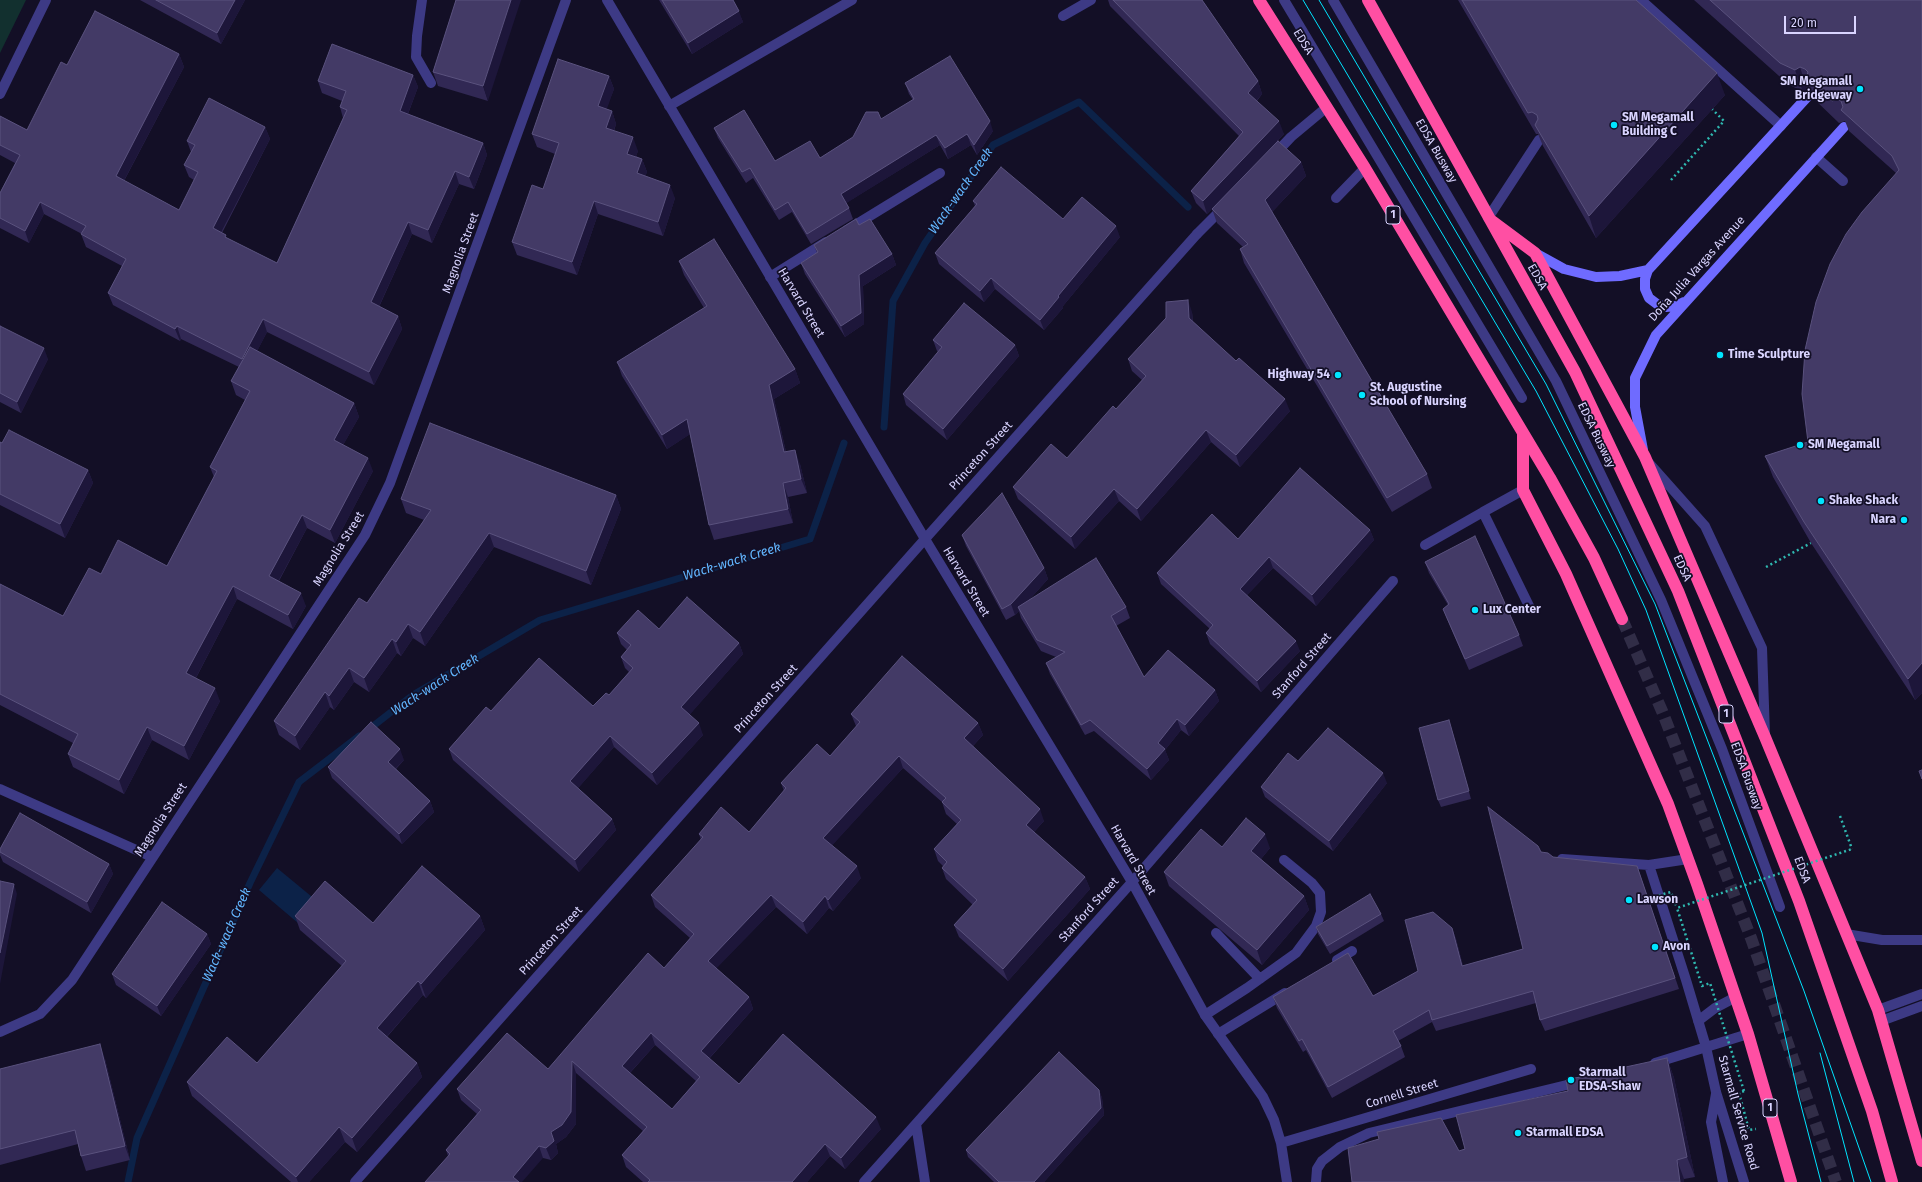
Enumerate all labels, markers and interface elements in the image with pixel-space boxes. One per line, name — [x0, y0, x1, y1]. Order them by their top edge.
scale bar — [1786, 8, 1858, 34]
text: 20 m — [1791, 16, 1817, 30]
street label: EDSA — [1290, 27, 1316, 57]
place label: SM Megamall Bridgeway — [1780, 75, 1852, 103]
marker: SM Megamall Bridgeway — [1855, 84, 1865, 94]
place label: SM Megamall Building C — [1622, 111, 1694, 139]
street label: EDSA Busway — [1412, 117, 1460, 185]
marker: SM Megamall Building C — [1609, 120, 1619, 130]
water label: Wack-wack Creek — [925, 145, 997, 237]
road number: 1 — [1386, 206, 1400, 224]
street label: Magnolia Street — [440, 211, 482, 295]
street label: Doña Julia Vargas Avenue — [1646, 213, 1748, 325]
street label: EDSA — [1524, 261, 1550, 293]
street label: Harvard Street — [775, 266, 827, 340]
place label: Time Sculpture — [1728, 348, 1810, 362]
marker: Time Sculpture — [1715, 350, 1725, 360]
place label: Highway 54 — [1268, 368, 1330, 382]
marker: Highway 54 — [1333, 370, 1343, 380]
place label: St. Augustine School of Nursing — [1370, 381, 1466, 409]
marker: St. Augustine School of Nursing — [1357, 390, 1367, 400]
street label: EDSA Busway — [1574, 400, 1618, 470]
street label: Princeton Street — [946, 419, 1016, 493]
place label: SM Megamall — [1808, 438, 1880, 452]
marker: SM Megamall — [1795, 440, 1805, 450]
place label: Shake Shack — [1829, 494, 1898, 508]
marker: Shake Shack — [1816, 496, 1826, 506]
street label: Magnolia Street — [310, 509, 368, 589]
place label: Nara — [1871, 513, 1896, 527]
marker: Nara — [1899, 515, 1909, 525]
water label: Wack-wack Creek — [681, 540, 783, 584]
street label: Harvard Street — [940, 545, 992, 619]
street label: EDSA — [1670, 552, 1694, 584]
place label: Lux Center — [1483, 603, 1541, 617]
marker: Lux Center — [1470, 605, 1480, 615]
street label: Stanford Street — [1270, 630, 1334, 702]
water label: Wack-wack Creek — [388, 651, 482, 719]
street label: Princeton Street — [731, 662, 801, 736]
road number: 1 — [1719, 705, 1733, 723]
street label: EDSA Busway — [1727, 740, 1765, 812]
street label: Magnolia Street — [132, 780, 190, 860]
street label: Harvard Street — [1107, 822, 1159, 898]
street label: EDSA — [1790, 855, 1814, 885]
street label: Stanford Street — [1056, 875, 1122, 945]
water label: Wack-wack Creek — [199, 885, 255, 985]
place label: Lawson — [1637, 893, 1678, 907]
marker: Lawson — [1624, 895, 1634, 905]
street label: Princeton Street — [516, 904, 586, 978]
place label: Avon — [1663, 940, 1690, 954]
marker: Avon — [1650, 942, 1660, 952]
street label: Starmall Service Road — [1715, 1054, 1761, 1172]
place label: Starmall EDSA-Shaw — [1579, 1066, 1641, 1094]
marker: Starmall EDSA-Shaw — [1566, 1075, 1576, 1085]
street label: Cornell Street — [1364, 1076, 1440, 1112]
road number: 1 — [1763, 1099, 1777, 1117]
place label: Starmall EDSA — [1526, 1126, 1603, 1140]
marker: Starmall EDSA — [1513, 1128, 1523, 1138]

